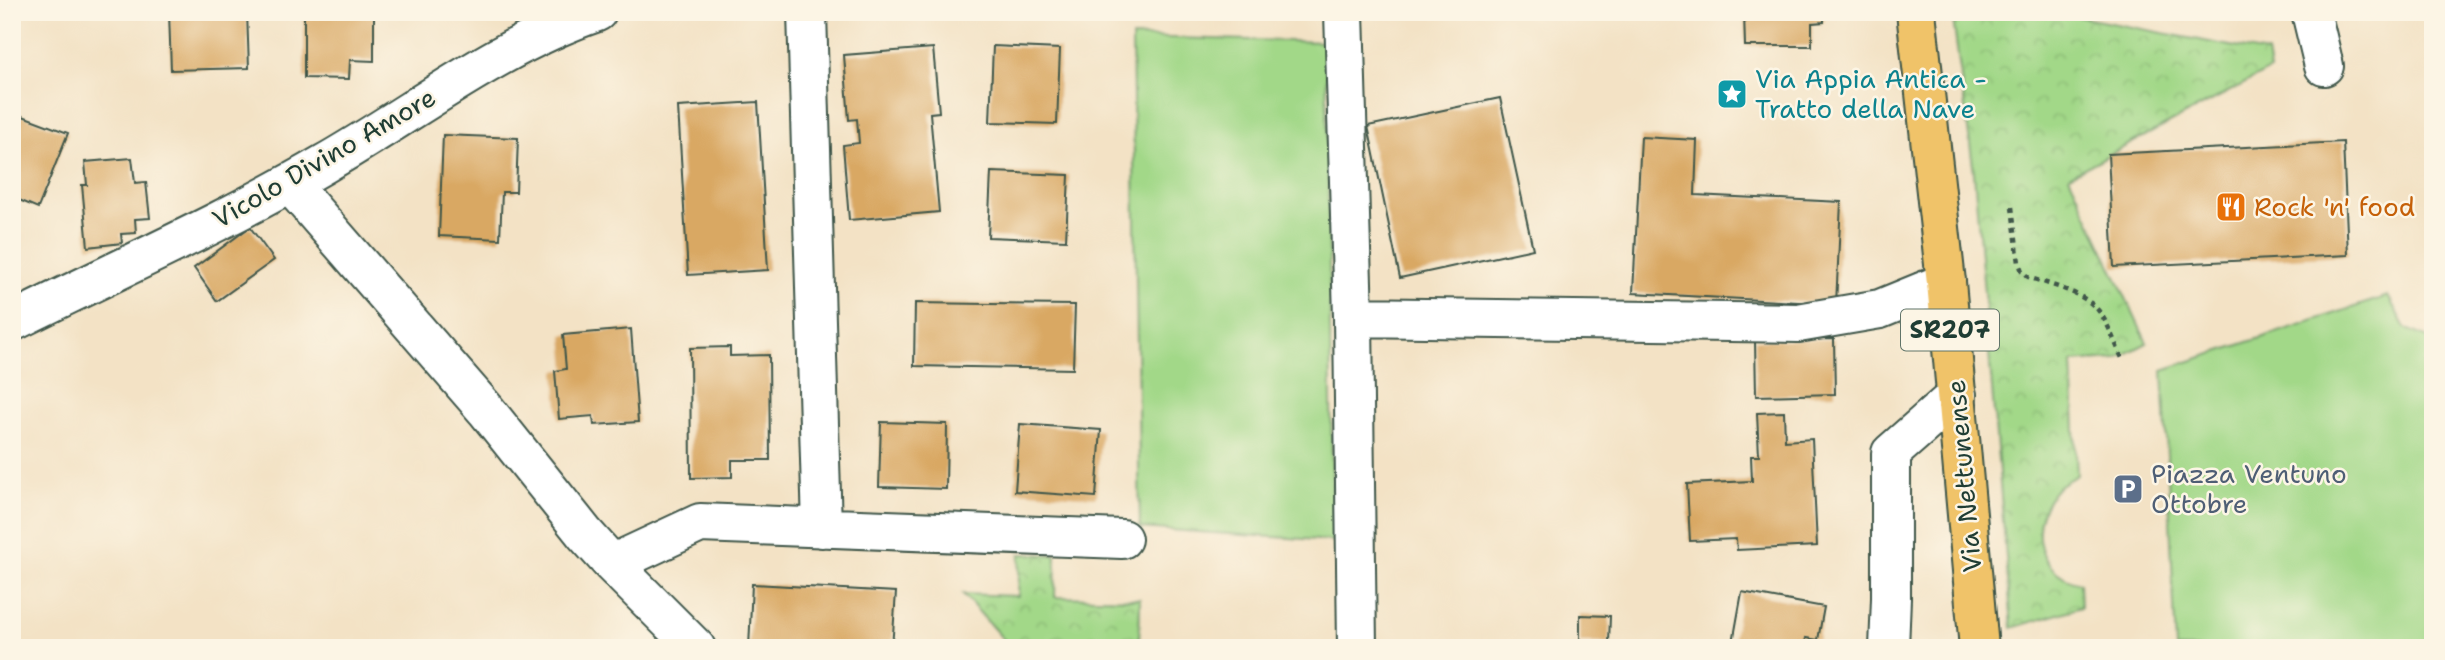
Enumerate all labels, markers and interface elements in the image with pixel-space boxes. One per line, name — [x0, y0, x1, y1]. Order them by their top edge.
place label: Via Appia Antica - Tratto della Nave — [1755, 61, 1987, 126]
place icon: Via Appia Antica - Tratto della Nave — [1715, 77, 1749, 111]
street label: Vicolo Divino Amore — [206, 79, 442, 236]
place label: Rock 'n' food — [2254, 189, 2415, 224]
restaurant icon: Rock 'n' food — [2214, 190, 2248, 224]
road number: SR207 — [1901, 310, 1999, 351]
street label: Via Nettunense — [1938, 378, 1989, 574]
place label: Piazza Ventuno Ottobre — [2151, 456, 2347, 521]
parking icon: Piazza Ventuno Ottobre — [2111, 472, 2145, 506]

